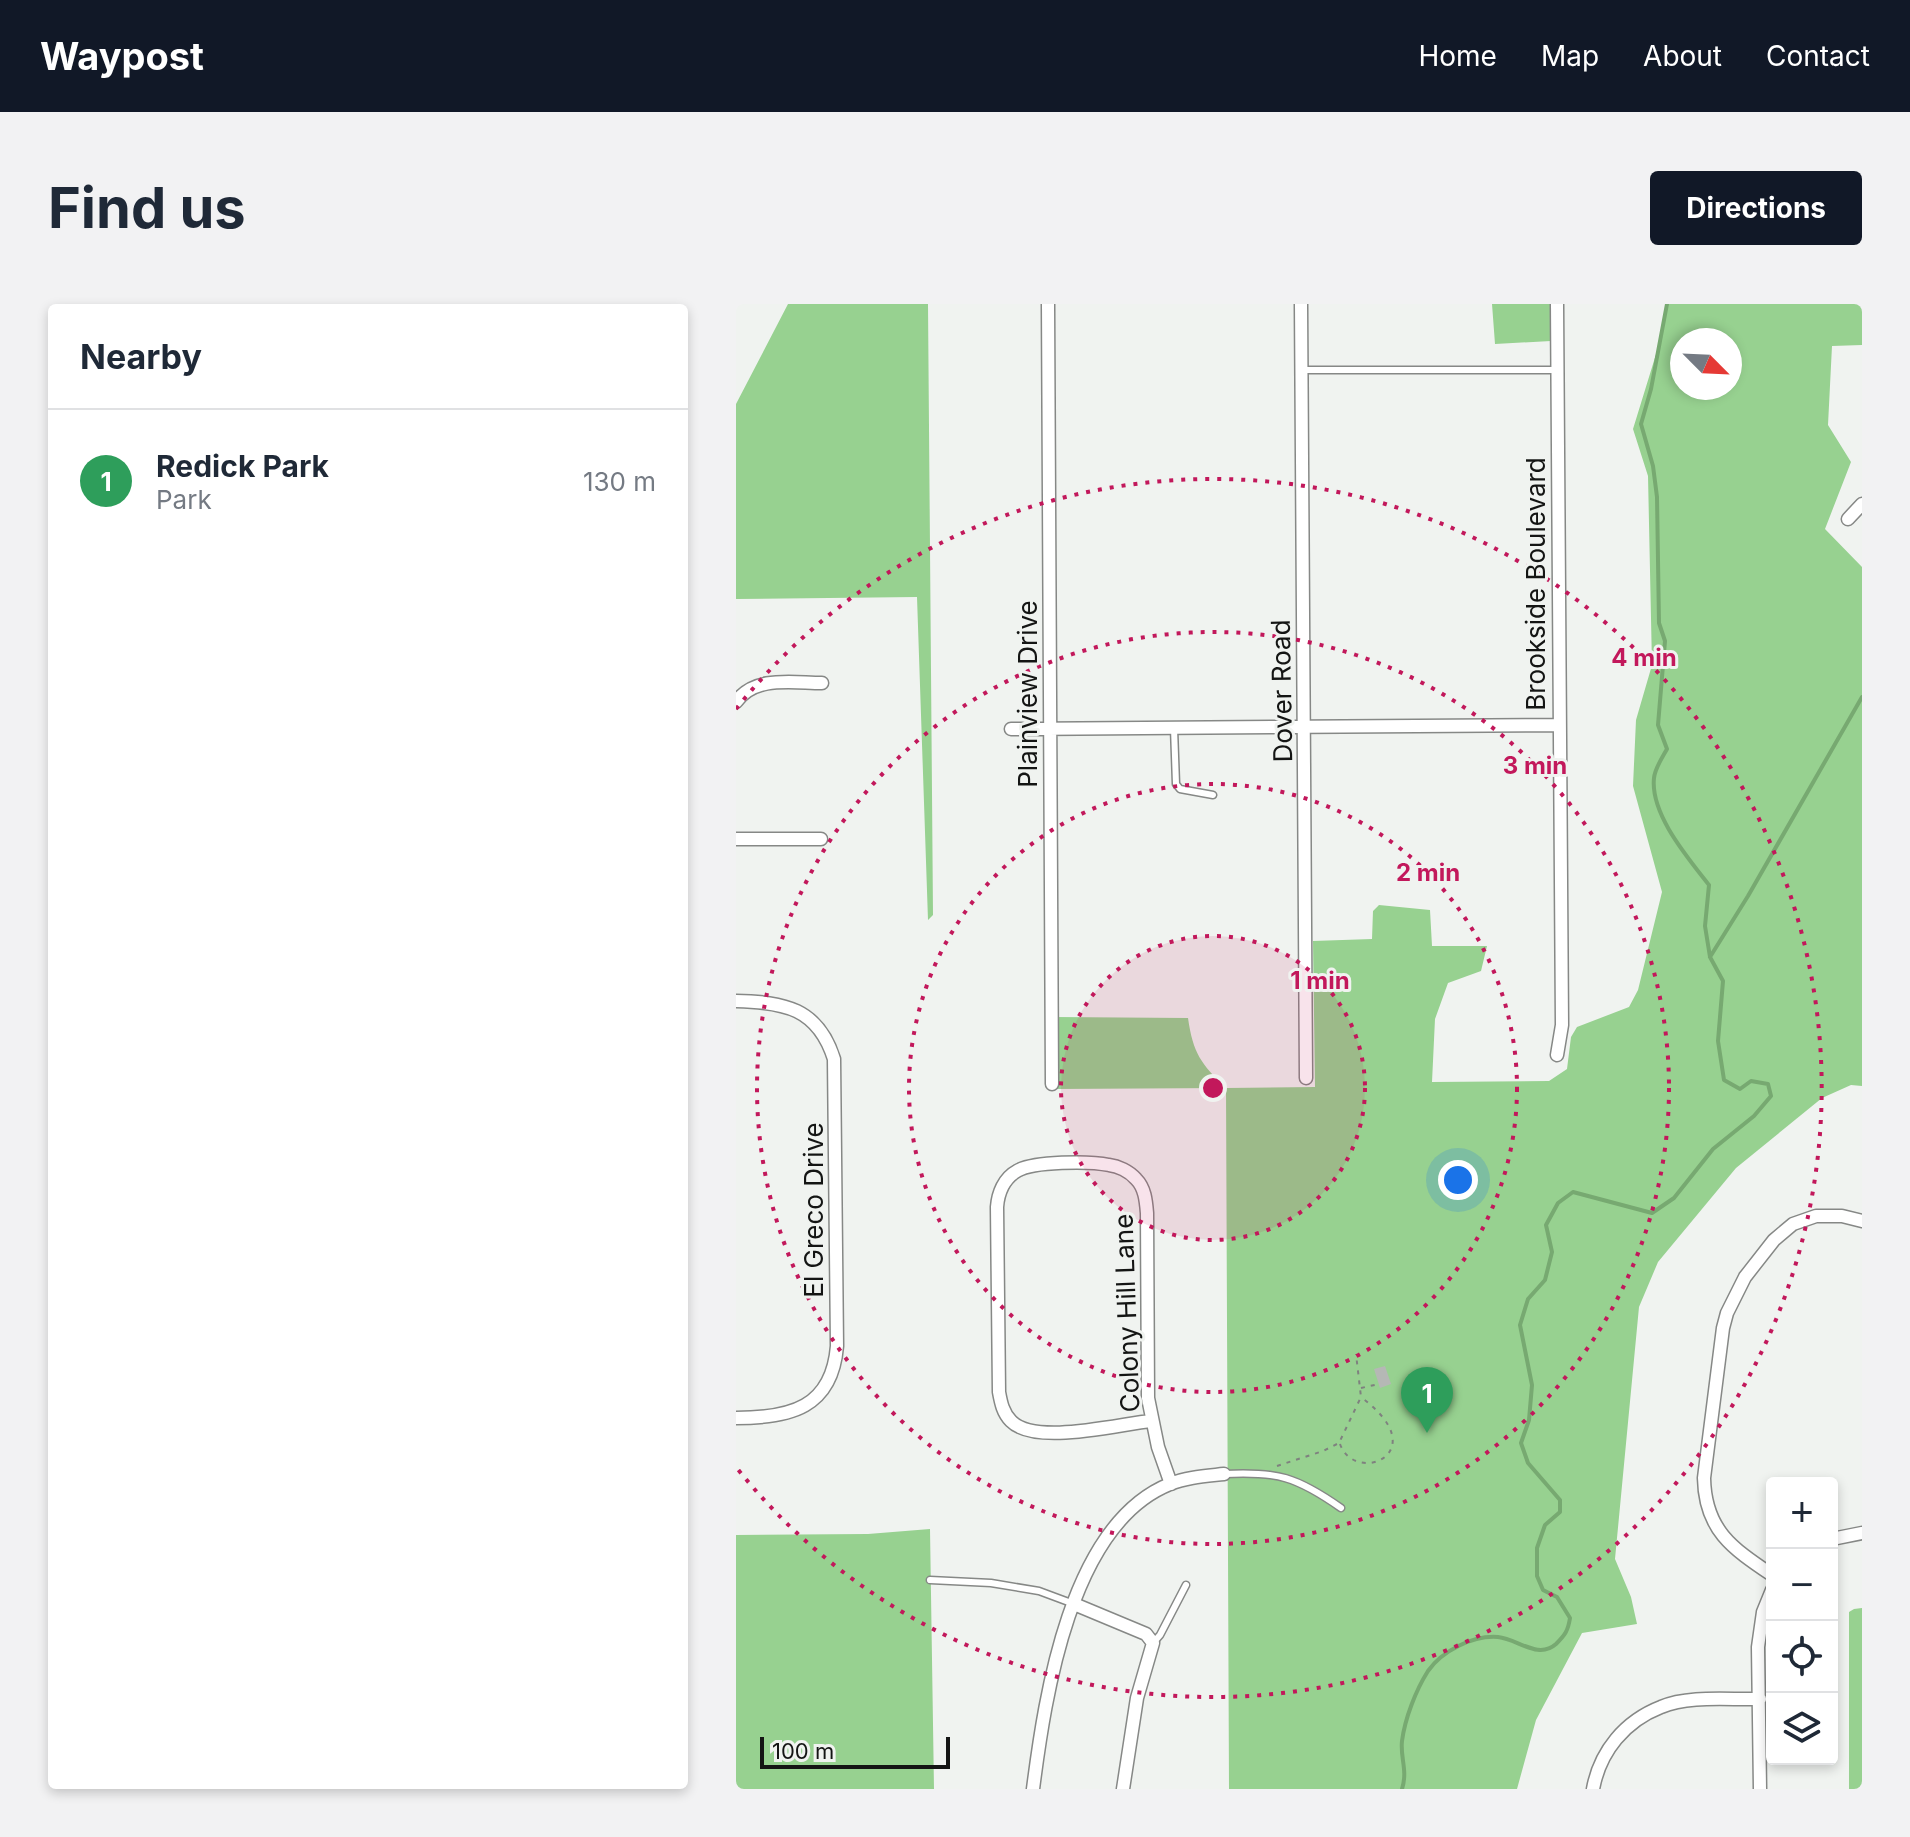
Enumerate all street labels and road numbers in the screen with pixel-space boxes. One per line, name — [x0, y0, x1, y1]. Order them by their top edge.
street label: Brookside Boulevard — [1520, 457, 1551, 711]
street label: Plainview Drive — [1012, 600, 1043, 788]
street label: Dover Road — [1265, 619, 1298, 763]
street label: El Greco Drive — [798, 1122, 829, 1298]
street label: Colony Hill Lane — [1108, 1213, 1145, 1413]

